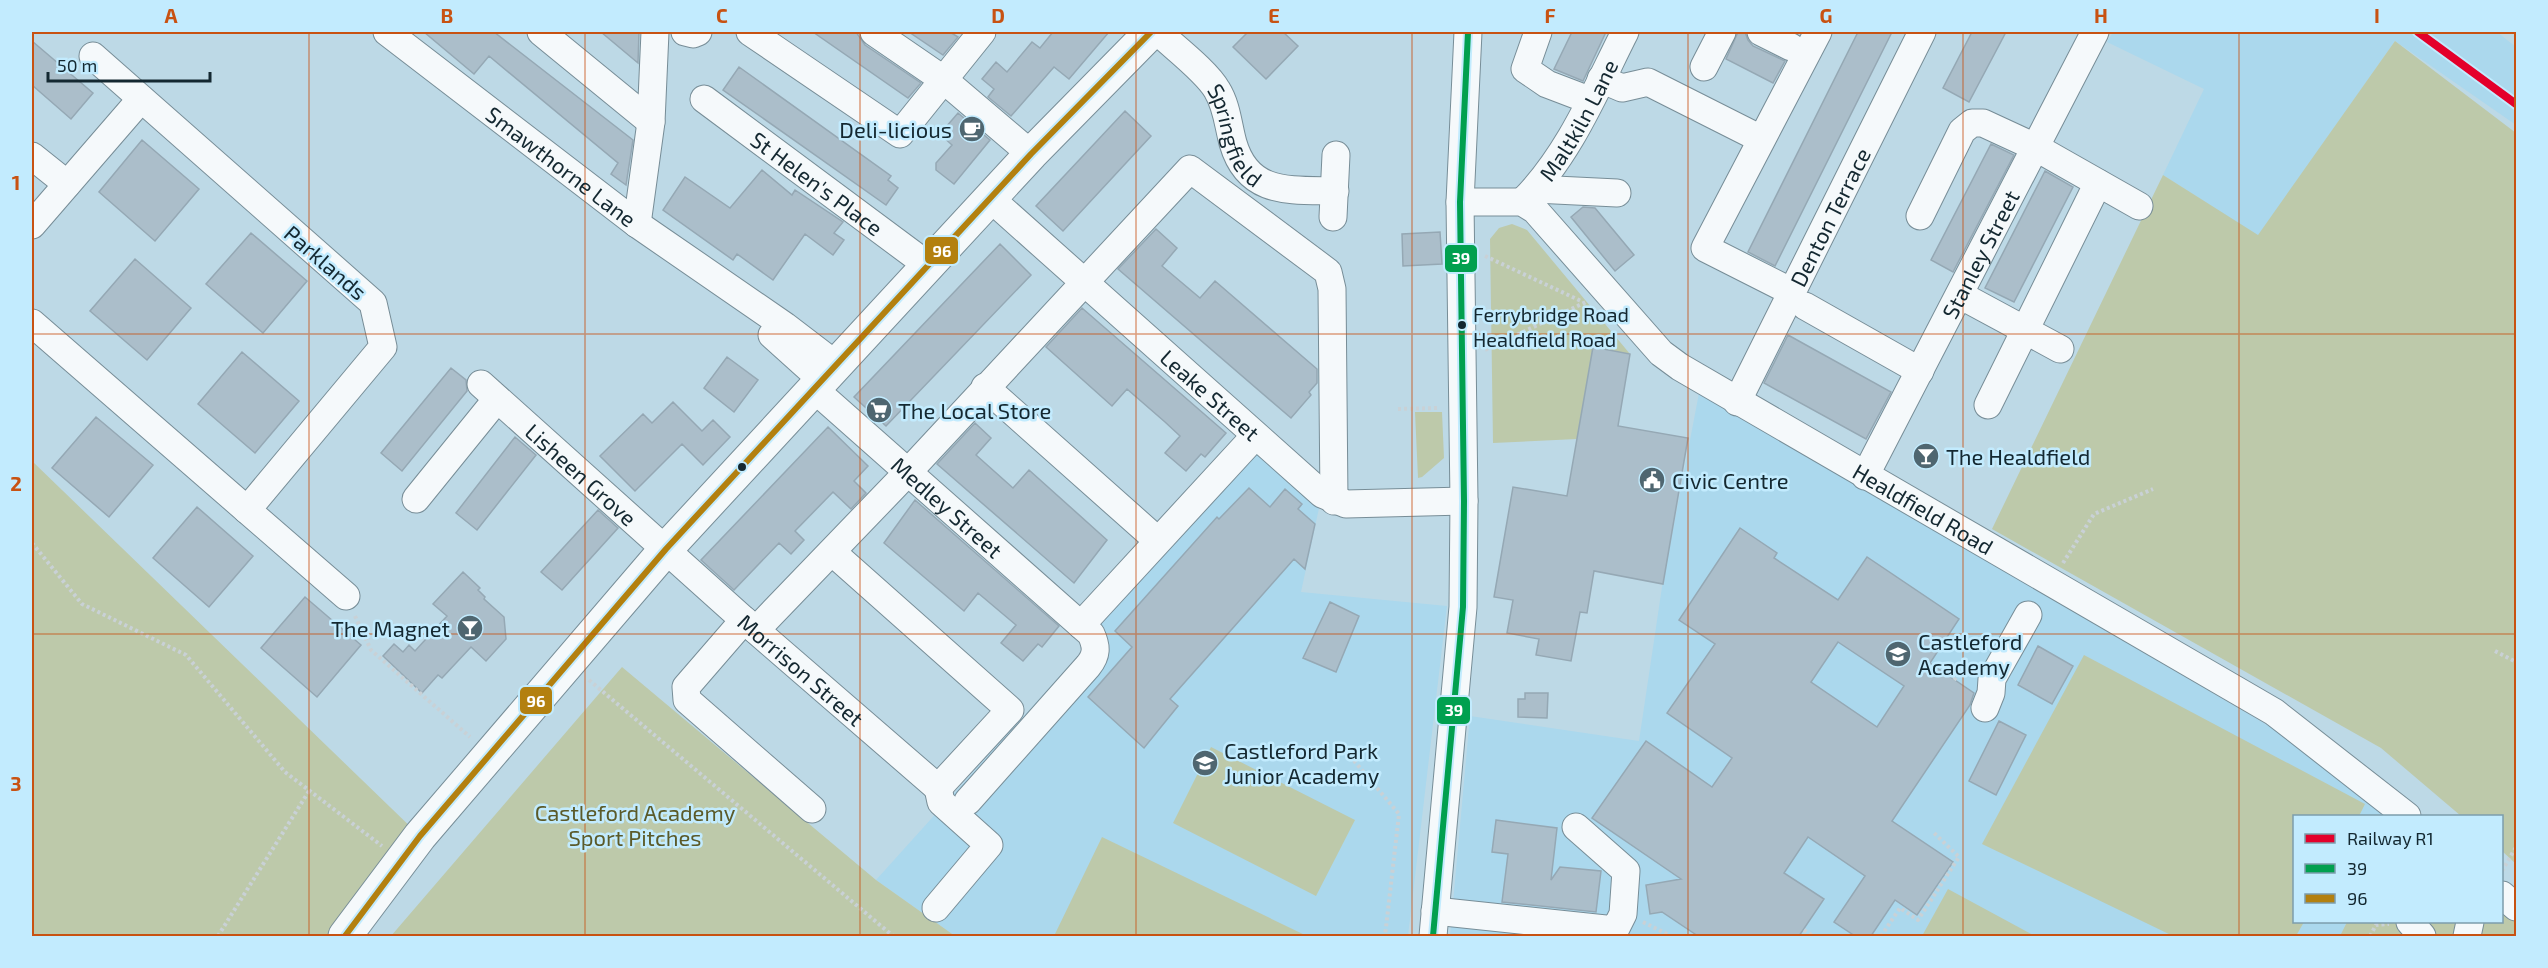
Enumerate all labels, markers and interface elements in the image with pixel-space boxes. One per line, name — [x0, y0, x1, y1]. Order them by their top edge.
text: A — [164, 3, 178, 27]
text: B — [441, 3, 453, 27]
text: C — [716, 3, 728, 27]
text: D — [991, 3, 1005, 27]
text: E — [1268, 3, 1280, 27]
text: F — [1544, 3, 1556, 27]
text: G — [1820, 3, 1832, 27]
text: H — [2094, 3, 2108, 27]
text: I — [2374, 3, 2380, 27]
scale bar — [48, 45, 210, 83]
text: 50 m — [57, 54, 97, 76]
street label: Maltkiln Lane — [1533, 55, 1622, 186]
street label: Springfield — [1203, 79, 1268, 192]
street label: Smawthorne Lane — [481, 100, 642, 232]
cafe icon: Deli-licious — [957, 114, 987, 144]
place label: Deli-licious — [839, 116, 952, 142]
street label: St Helen's Place — [746, 126, 888, 241]
street label: Denton Terrace — [1784, 143, 1875, 290]
text: 1 — [12, 170, 20, 194]
street label: Stanley Street — [1936, 185, 2024, 323]
street label: Parklands — [280, 219, 372, 305]
line badge: 96 — [924, 236, 959, 265]
text: 96 — [933, 241, 951, 260]
line badge: 39 — [1444, 244, 1478, 273]
text: 39 — [1452, 248, 1470, 267]
place label: Ferrybridge Road Healdfield Road — [1473, 302, 1629, 351]
marker: Ferrybridge Road Healdfield Road — [1456, 319, 1468, 331]
street label: Leake Street — [1156, 344, 1265, 446]
supermarket icon: The Local Store — [864, 395, 894, 425]
place label: The Local Store — [898, 397, 1051, 423]
street label: Lisheen Grove — [521, 418, 642, 531]
bar icon: The Healdfield — [1911, 441, 1941, 471]
place label: The Healdfield — [1946, 443, 2090, 469]
street label: Medley Street — [887, 451, 1008, 563]
street label: Healdfield Road — [1849, 458, 1998, 559]
unlabelled marker — [736, 461, 748, 473]
public building icon: Civic Centre — [1637, 465, 1667, 495]
place label: Civic Centre — [1672, 467, 1789, 493]
text: 2 — [10, 471, 22, 495]
street label: Morrison Street — [733, 608, 869, 731]
bar icon: The Magnet — [455, 613, 485, 643]
place label: The Magnet — [331, 615, 450, 641]
place label: Castleford Academy — [1918, 628, 2022, 679]
school or university icon: Castleford Academy — [1883, 639, 1913, 669]
line badge: 96 — [519, 686, 553, 715]
text: 96 — [527, 691, 545, 710]
line badge: 39 — [1436, 696, 1471, 725]
text: 39 — [1445, 700, 1463, 719]
place label: Castleford Park Junior Academy — [1224, 737, 1380, 788]
school or university icon: Castleford Park Junior Academy — [1190, 748, 1220, 778]
text: 3 — [10, 771, 22, 795]
park label: Castleford Academy Sport Pitches — [535, 799, 736, 850]
legend — [2293, 815, 2503, 923]
text: Railway R1 — [2347, 827, 2434, 849]
text: 39 — [2347, 857, 2367, 879]
text: 96 — [2347, 887, 2368, 909]

